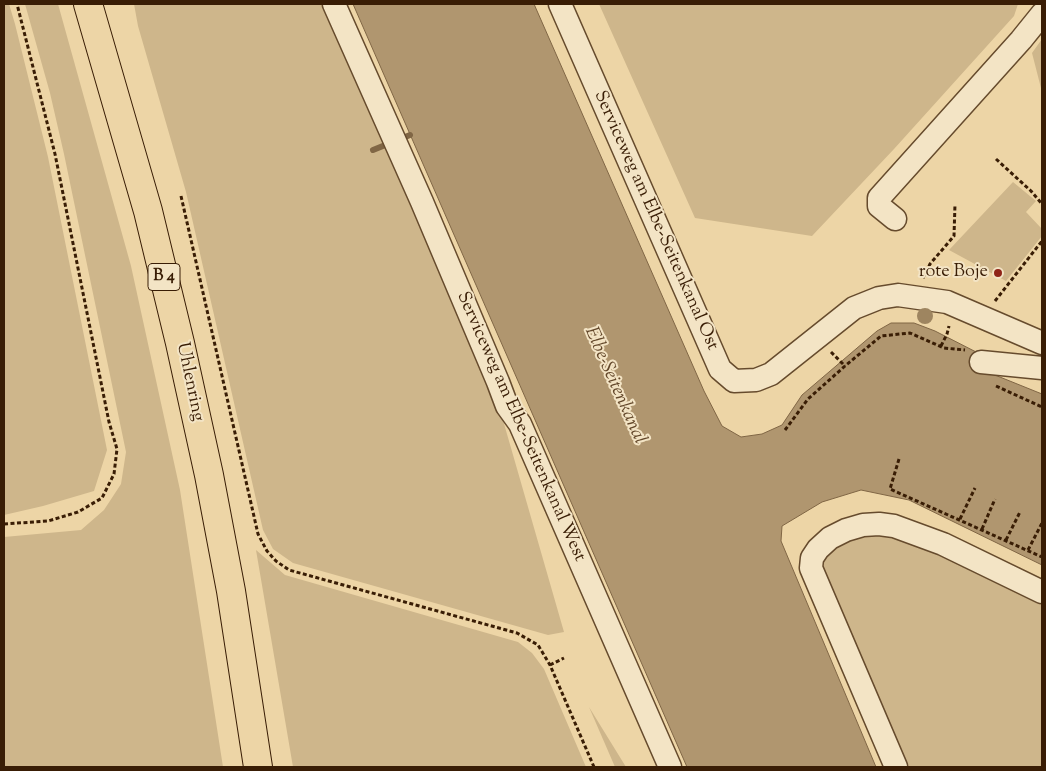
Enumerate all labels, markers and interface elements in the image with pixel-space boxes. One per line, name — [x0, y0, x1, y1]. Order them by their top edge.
street label: Serviceweg am Elbe-Seitenkanal Ost — [588, 88, 722, 354]
place label: rote Boje — [919, 262, 988, 284]
road number: B 4 — [148, 264, 180, 290]
marker: rote Boje — [992, 267, 1004, 279]
street label: Serviceweg am Elbe-Seitenkanal West — [451, 289, 589, 565]
water label: Elbe-Seitenkanal — [578, 324, 650, 448]
street label: Uhlenring — [170, 341, 208, 423]

